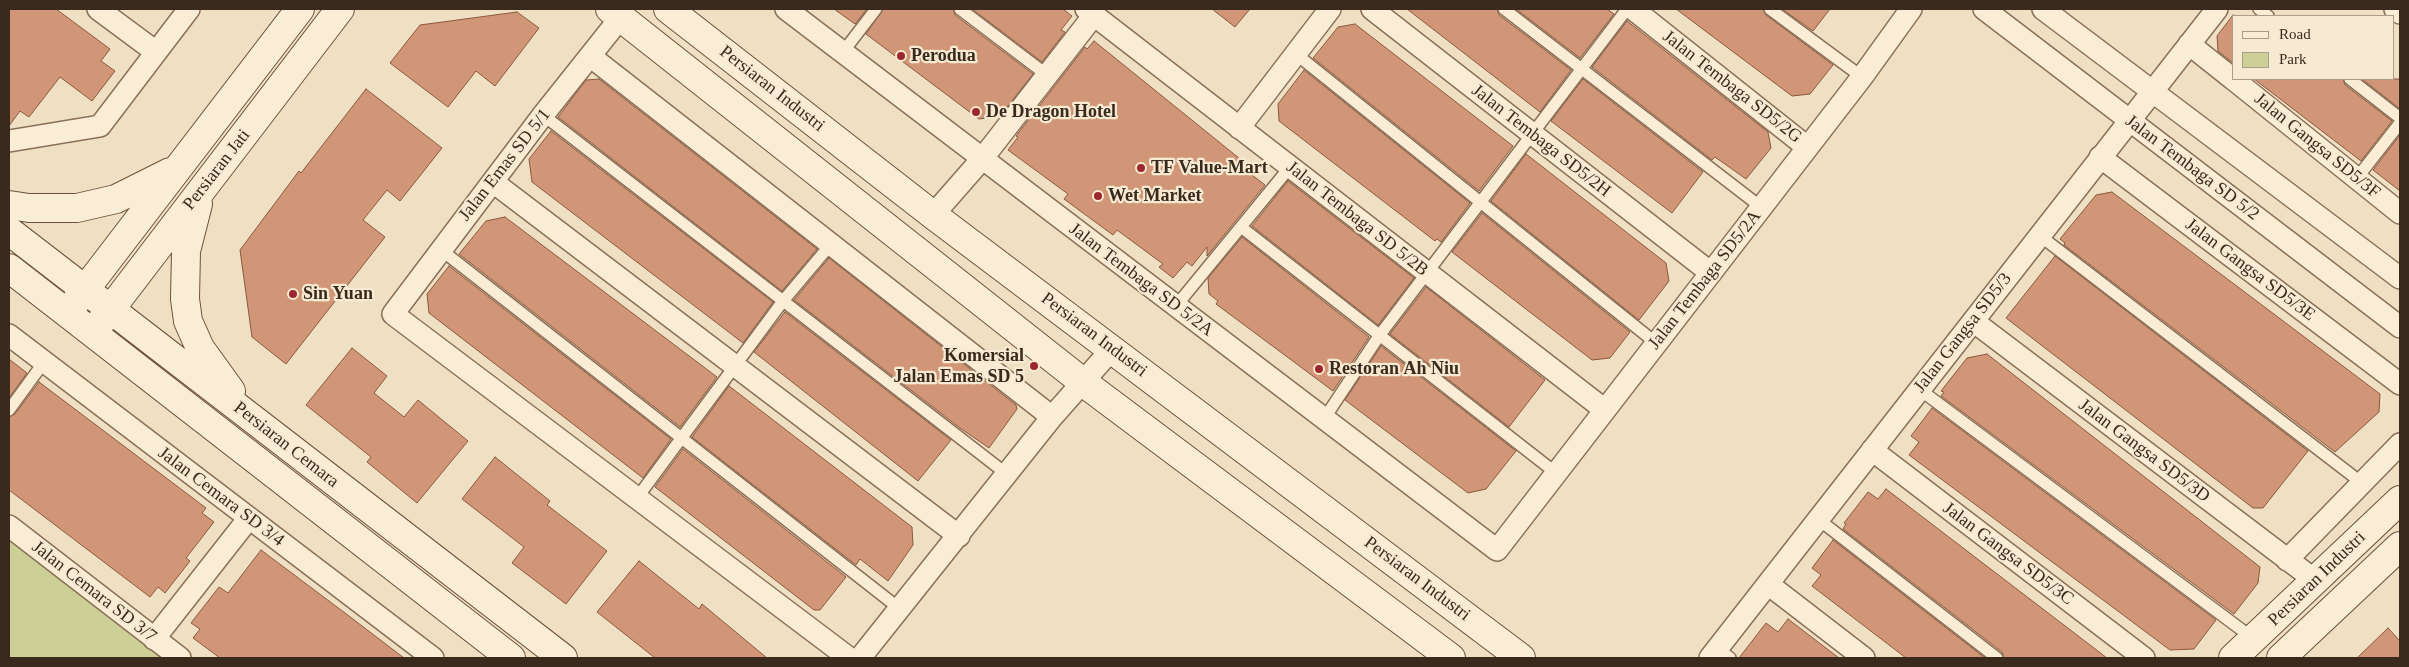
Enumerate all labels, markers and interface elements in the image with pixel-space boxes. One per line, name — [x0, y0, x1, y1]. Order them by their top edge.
legend — [2232, 15, 2394, 80]
street label: Jalan Tembaga SD5/2G — [1658, 26, 1806, 148]
text: Road — [2279, 26, 2311, 42]
street label: Persiaran Industri — [715, 41, 829, 137]
place label: Perodua — [911, 45, 976, 67]
marker: Perodua — [895, 50, 907, 62]
text: Park — [2279, 51, 2307, 67]
street label: Jalan Tembaga SD5/2H — [1467, 80, 1615, 202]
street label: Jalan Gangsa SD5/3F — [2250, 89, 2384, 203]
place label: De Dragon Hotel — [986, 101, 1116, 123]
street label: Jalan Emas SD 5/1 — [454, 105, 556, 225]
marker: De Dragon Hotel — [970, 106, 982, 118]
street label: Jalan Tembaga SD 5/2 — [2121, 111, 2263, 225]
street label: Persiaran Jati — [179, 125, 255, 215]
place label: TF Value-Mart — [1151, 157, 1268, 179]
street label: Jalan Tembaga SD 5/2B — [1282, 157, 1432, 281]
marker: TF Value-Mart — [1135, 162, 1147, 174]
place label: Wet Market — [1108, 185, 1201, 207]
marker: Wet Market — [1092, 190, 1104, 202]
street label: Jalan Tembaga SD5/2A — [1644, 206, 1766, 354]
street label: Jalan Gangsa SD5/3E — [2181, 214, 2319, 326]
street label: Jalan Tembaga SD 5/2A — [1065, 219, 1217, 341]
street label: Jalan Gangsa SD5/3 — [1910, 269, 2016, 397]
place label: Sin Yuan — [303, 283, 373, 305]
marker: Sin Yuan — [287, 288, 299, 300]
street label: Persiaran Industri — [1037, 288, 1151, 382]
place label: Komersial Jalan Emas SD 5 — [893, 345, 1024, 388]
place label: Restoran Ah Niu — [1329, 358, 1459, 380]
marker: Komersial Jalan Emas SD 5 — [1028, 360, 1040, 372]
marker: Restoran Ah Niu — [1313, 363, 1325, 375]
street label: Jalan Gangsa SD5/3D — [2074, 395, 2214, 507]
street label: Persiaran Cemara — [229, 397, 343, 493]
street label: Jalan Cemara SD 3/4 — [154, 442, 288, 552]
street label: Jalan Gangsa SD5/3C — [1938, 498, 2078, 610]
street label: Persiaran Industri — [2264, 527, 2370, 631]
street label: Persiaran Industri — [1360, 532, 1474, 626]
street label: Jalan Cemara SD 3/7 — [27, 537, 161, 647]

